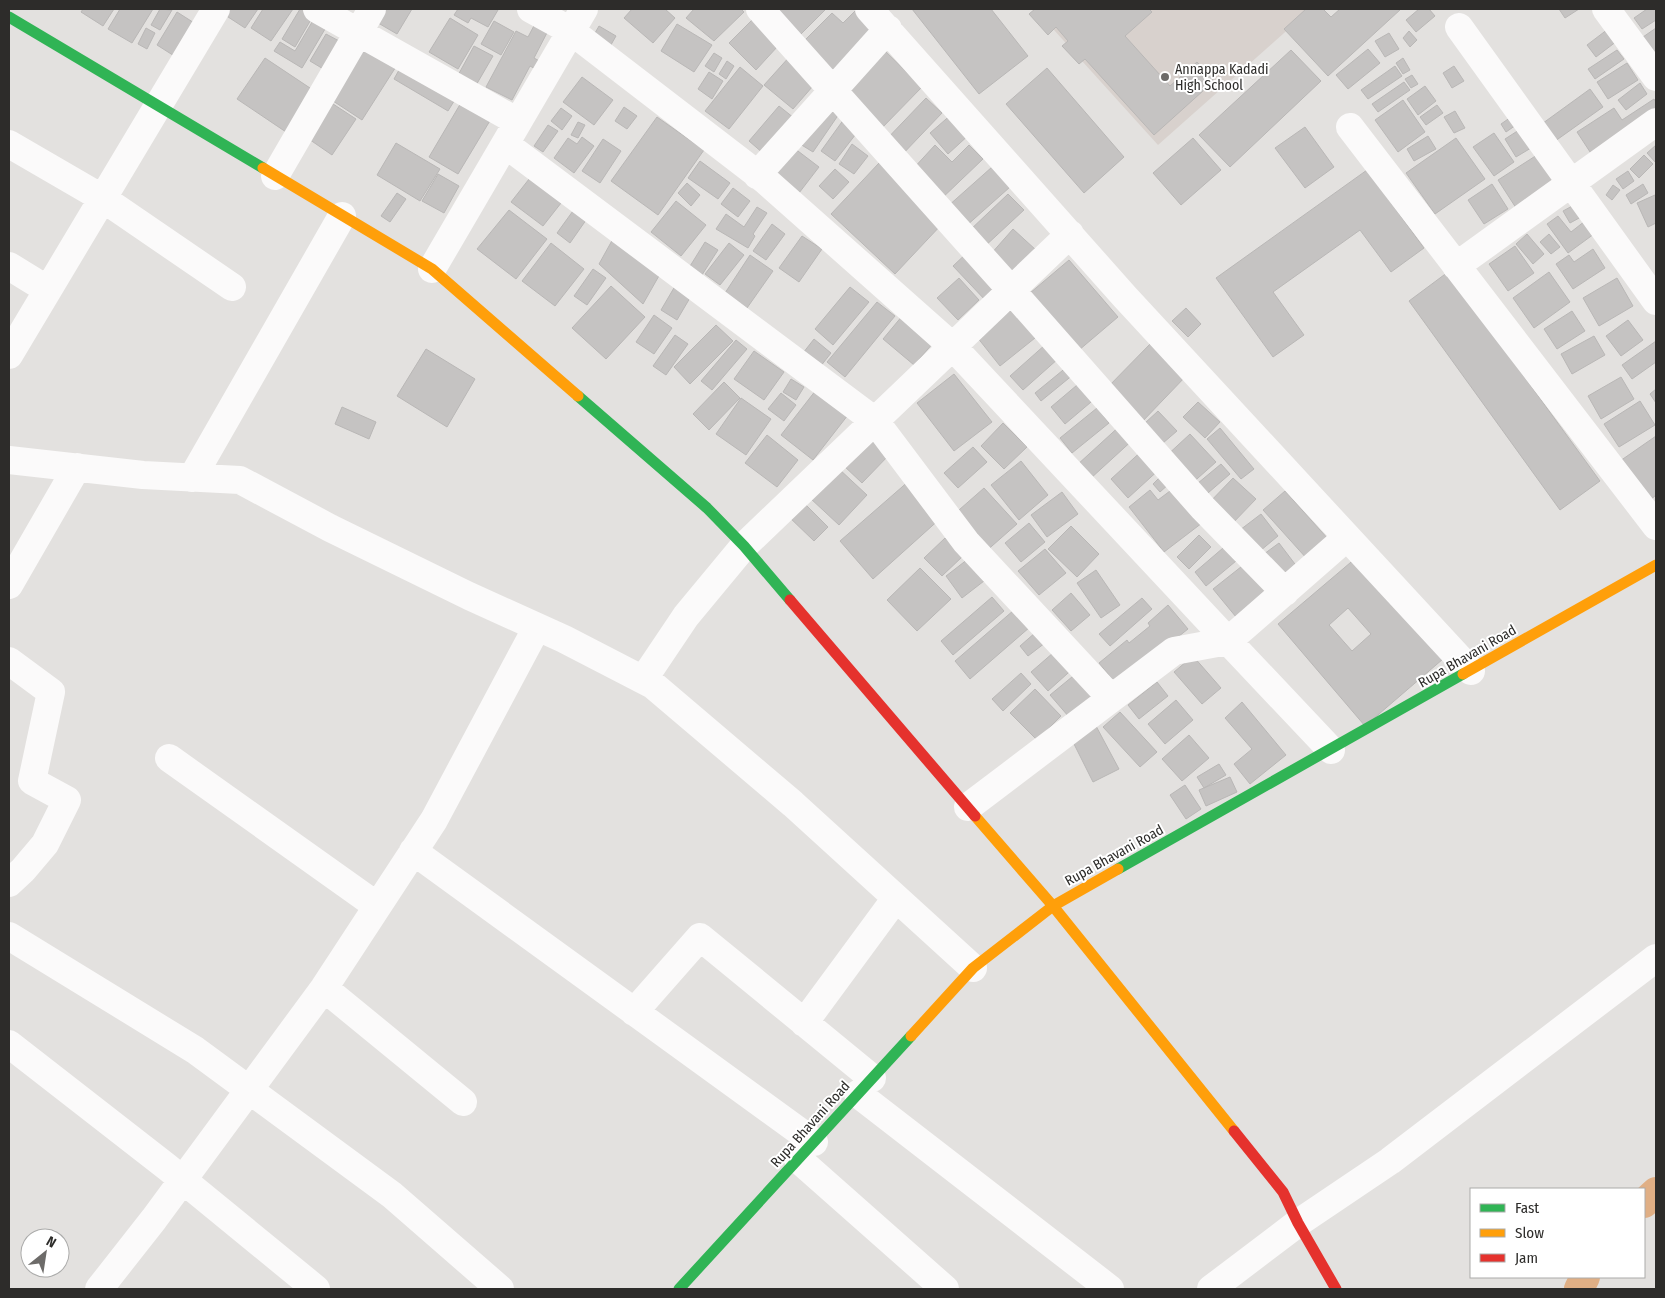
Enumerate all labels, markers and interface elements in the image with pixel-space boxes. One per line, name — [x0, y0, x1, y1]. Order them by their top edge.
place label: Annappa Kadadi High School — [1175, 61, 1268, 94]
marker: Annappa Kadadi High School — [1159, 71, 1171, 83]
street label: Rupa Bhavani Road — [1415, 622, 1519, 691]
street label: Rupa Bhavani Road — [1062, 821, 1167, 890]
street label: Rupa Bhavani Road — [767, 1078, 854, 1171]
legend — [1470, 1188, 1645, 1278]
text: Fast — [1515, 1199, 1539, 1217]
text: Slow — [1515, 1224, 1544, 1242]
north arrow — [20, 1228, 70, 1278]
text: N — [43, 1233, 59, 1252]
text: Jam — [1515, 1249, 1538, 1267]

